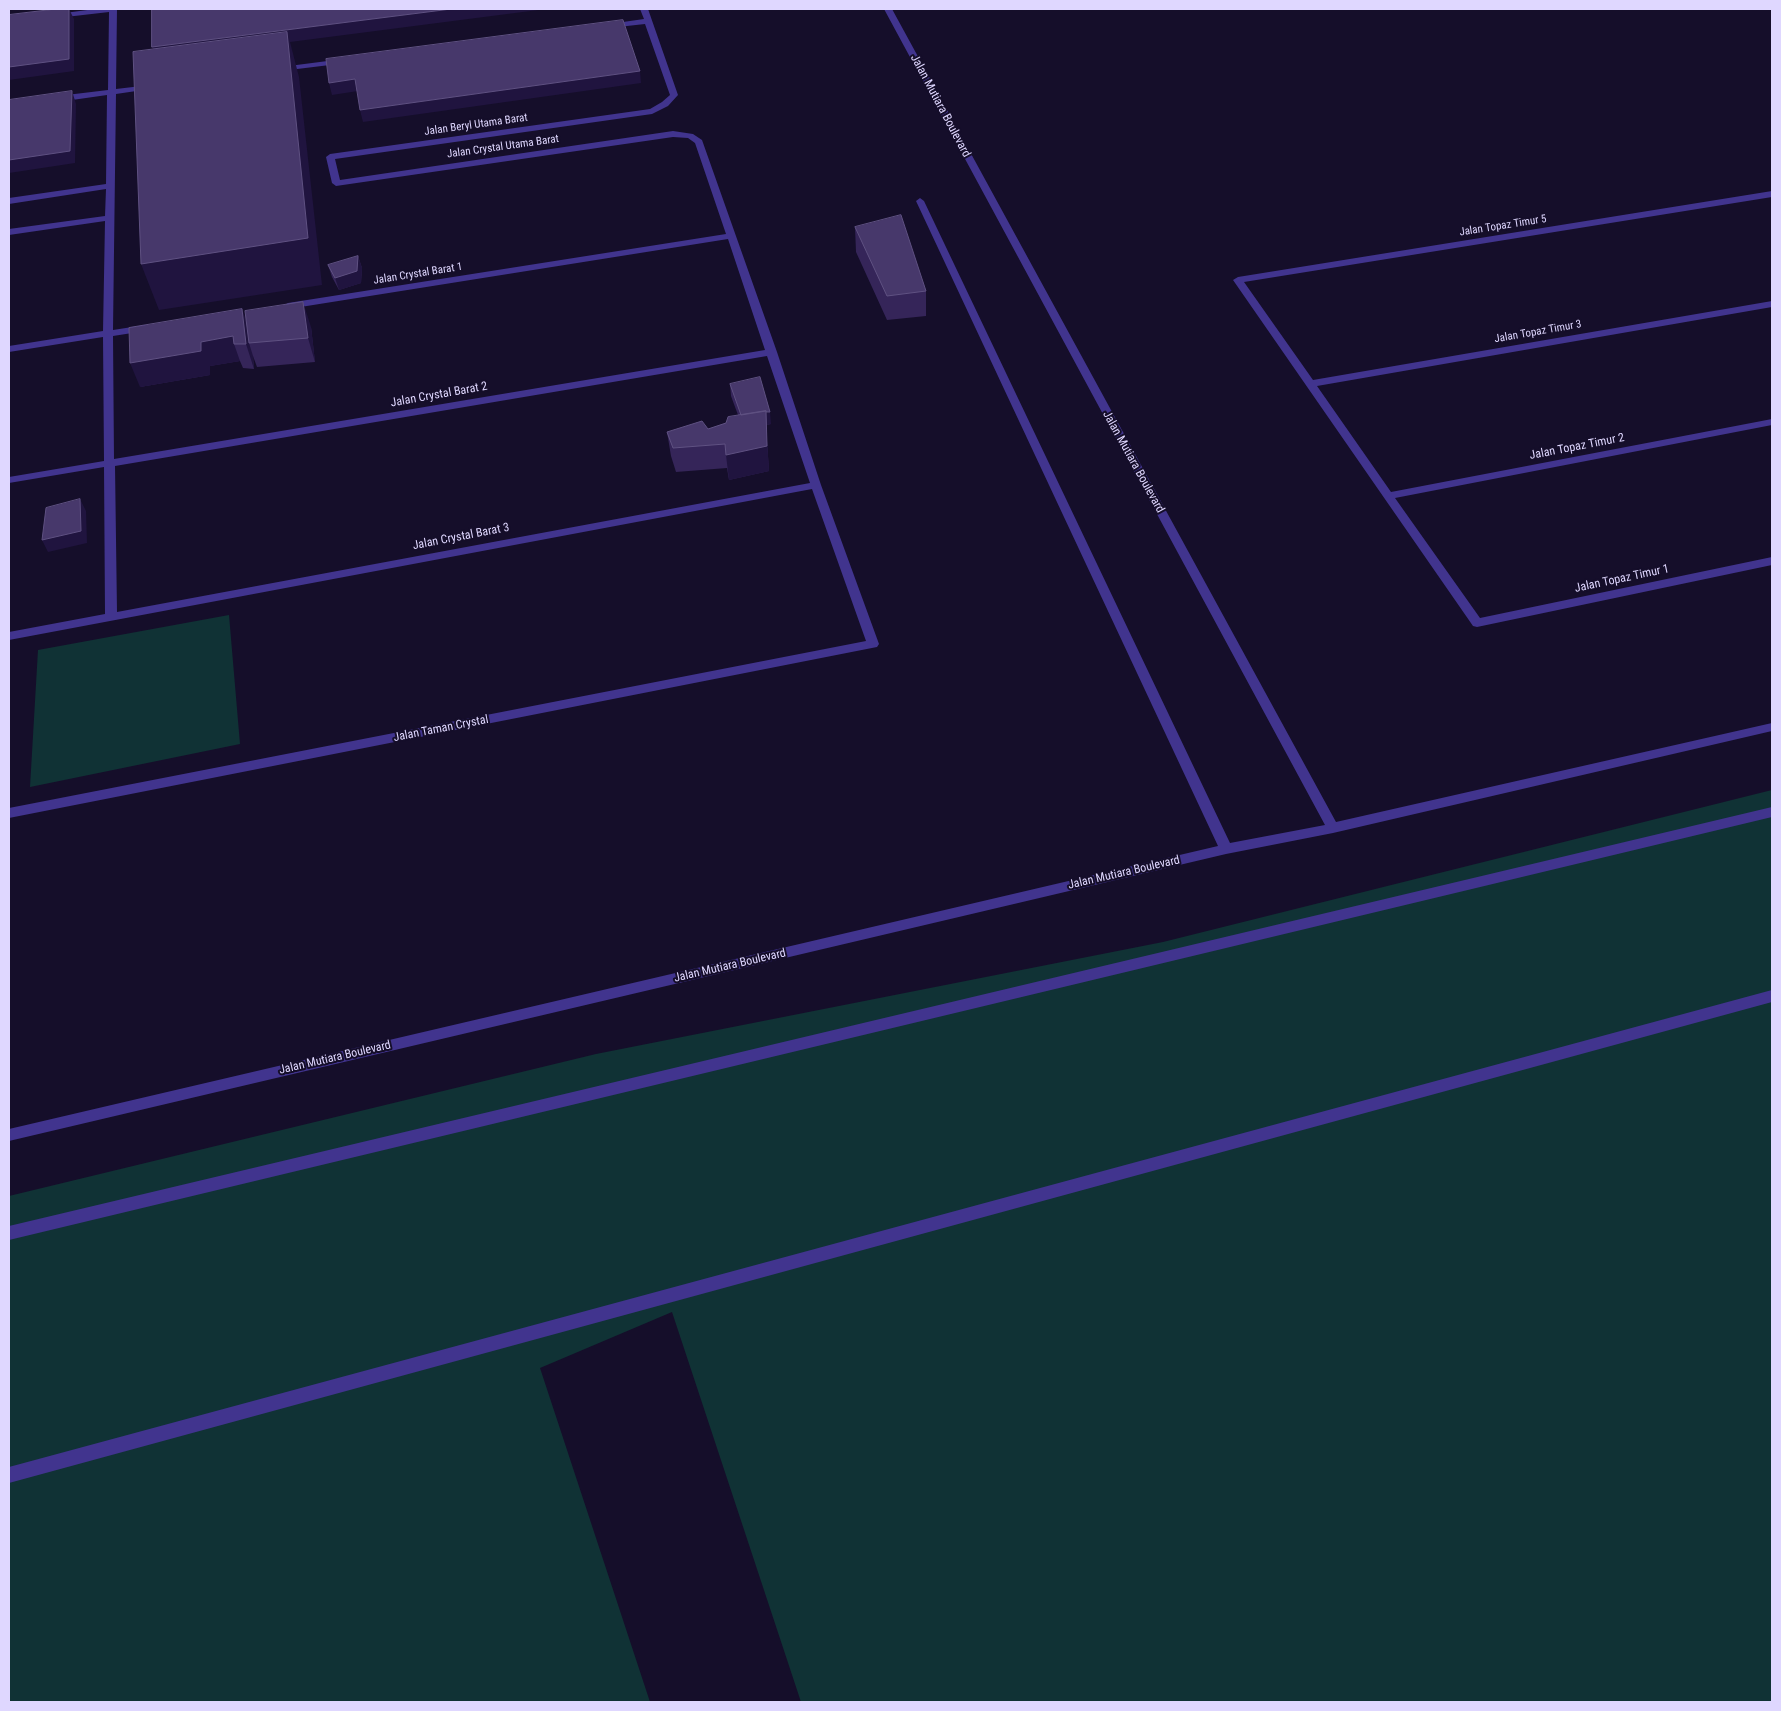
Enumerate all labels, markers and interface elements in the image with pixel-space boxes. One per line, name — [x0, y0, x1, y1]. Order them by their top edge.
street label: Jalan Mutiara Boulevard — [907, 52, 973, 160]
street label: Jalan Beryl Utama Barat — [423, 111, 529, 139]
street label: Jalan Crystal Utama Barat — [446, 133, 560, 161]
street label: Jalan Topaz Timur 5 — [1458, 213, 1548, 239]
street label: Jalan Crystal Barat 1 — [373, 260, 463, 288]
street label: Jalan Topaz Timur 3 — [1493, 318, 1583, 346]
street label: Jalan Crystal Barat 2 — [389, 379, 489, 411]
street label: Jalan Mutiara Boulevard — [1099, 408, 1167, 516]
street label: Jalan Topaz Timur 2 — [1528, 431, 1626, 463]
street label: Jalan Crystal Barat 3 — [411, 521, 511, 553]
street label: Jalan Topaz Timur 1 — [1573, 562, 1671, 596]
street label: Jalan Taman Crystal — [392, 713, 490, 745]
street label: Jalan Mutiara Boulevard — [1067, 853, 1181, 893]
street label: Jalan Mutiara Boulevard — [673, 946, 787, 986]
street label: Jalan Mutiara Boulevard — [278, 1038, 392, 1078]

